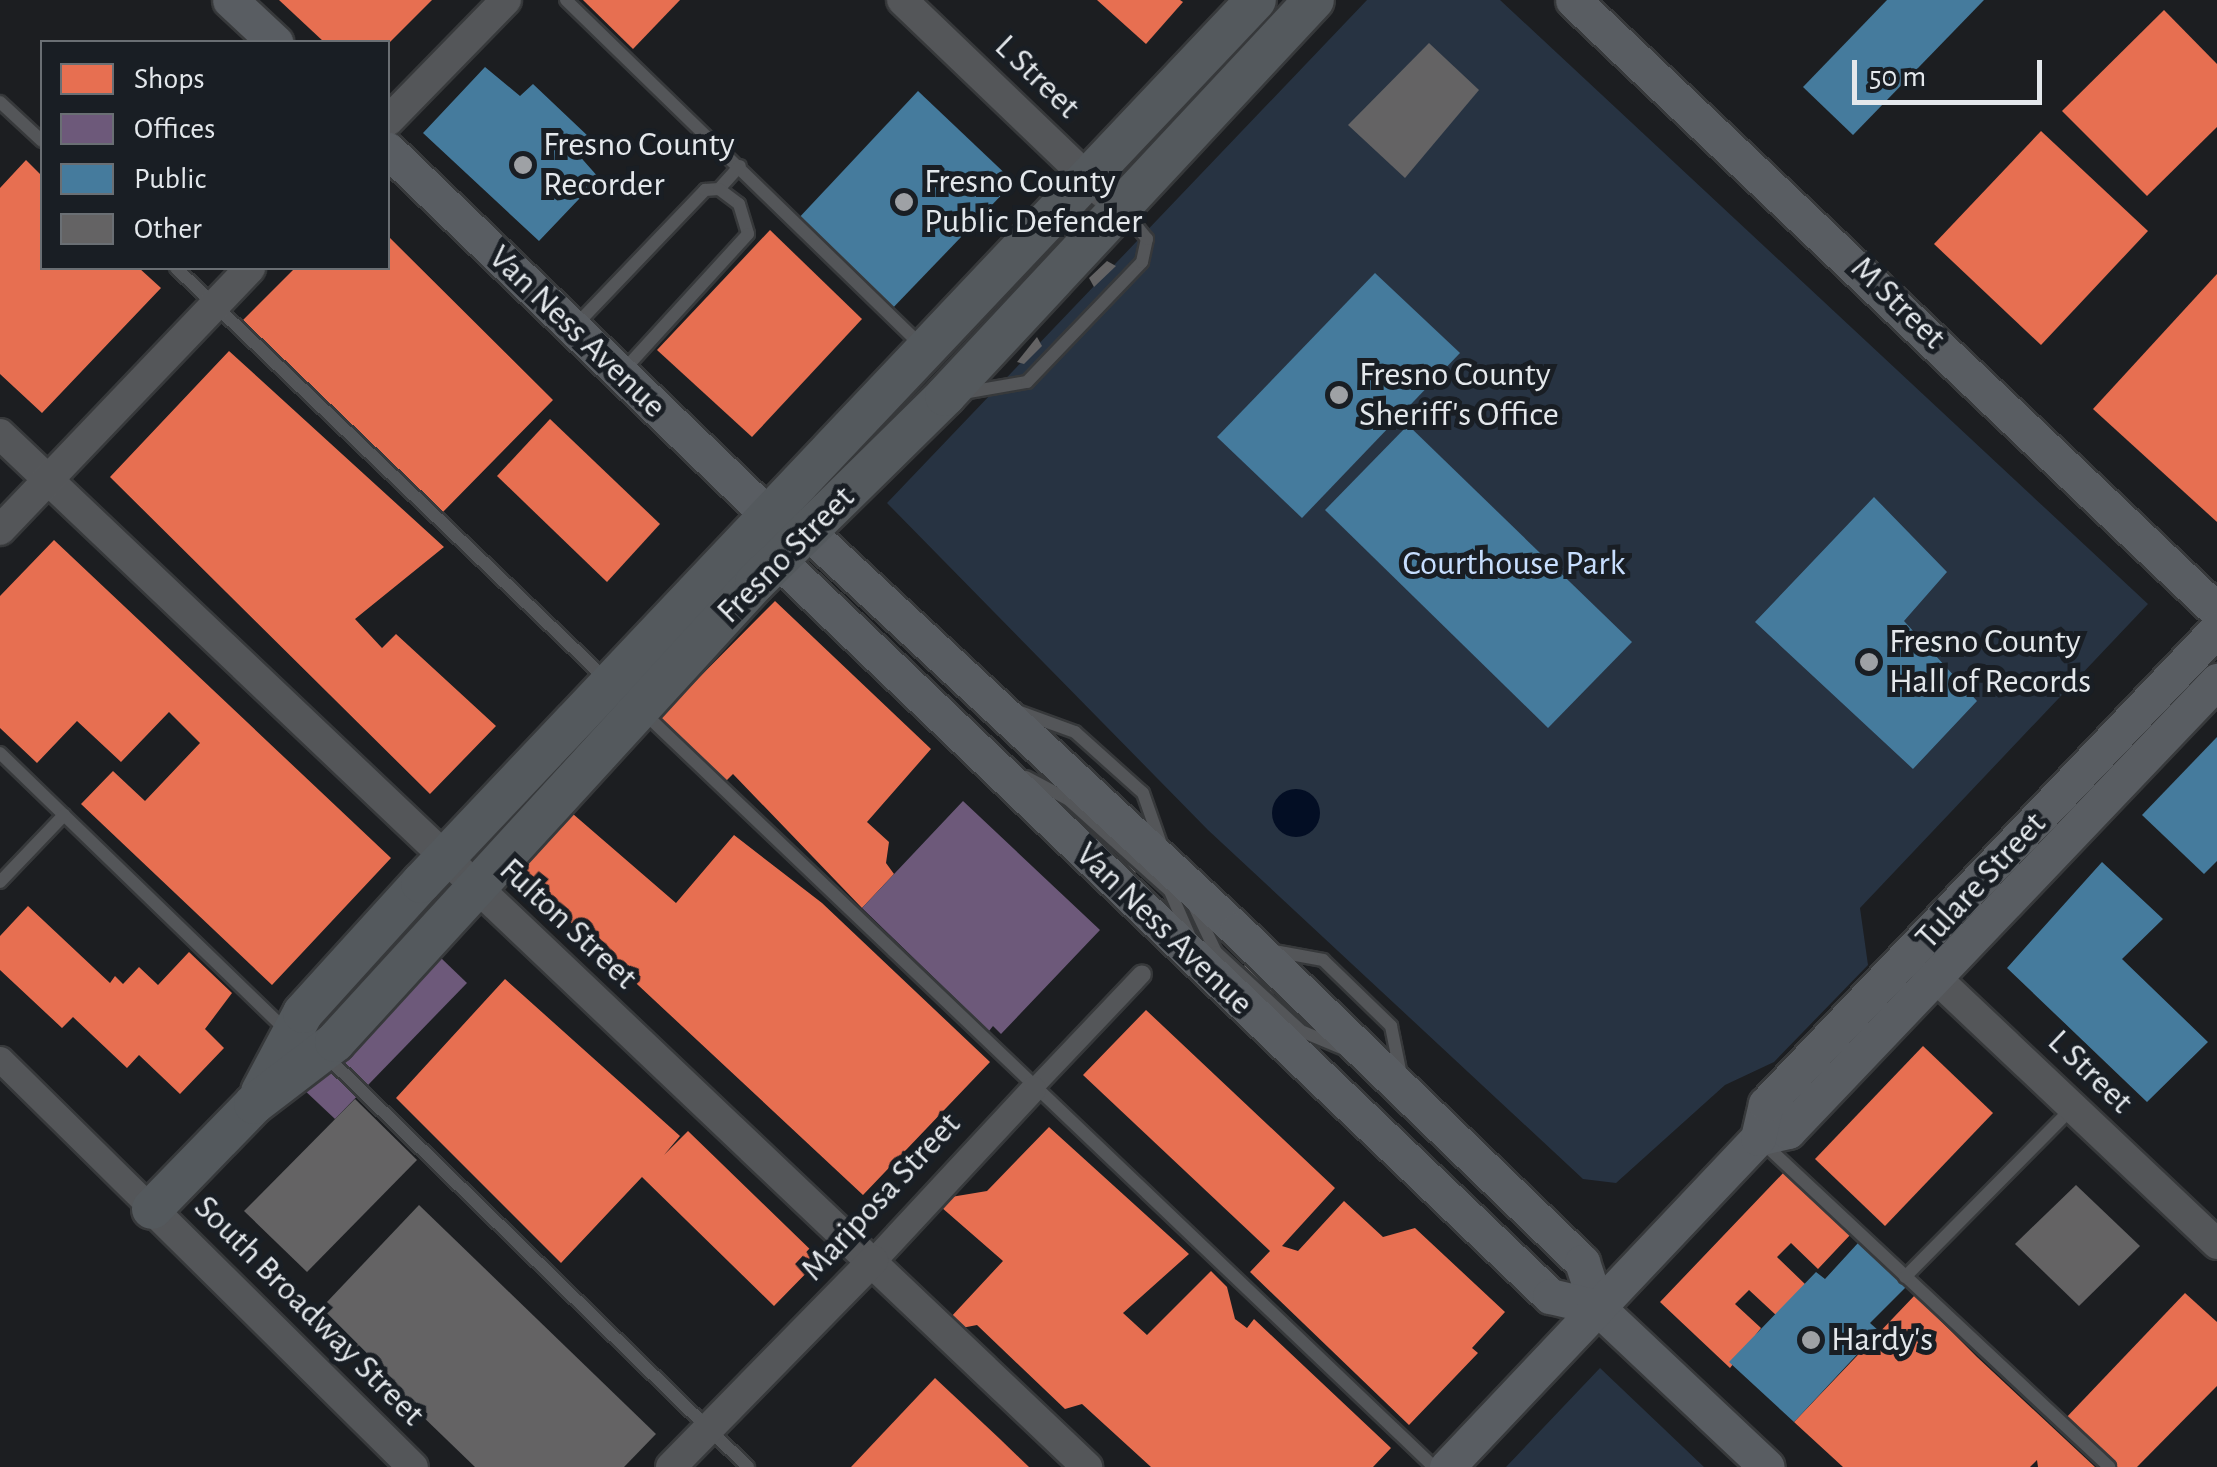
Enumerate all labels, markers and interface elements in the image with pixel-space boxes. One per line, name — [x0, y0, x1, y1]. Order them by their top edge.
street label: L Street — [985, 26, 1089, 128]
legend — [40, 40, 390, 270]
scale bar — [1857, 40, 2047, 102]
text: 50 m — [1869, 62, 1926, 92]
text: Shops — [134, 64, 205, 94]
text: Offices — [134, 114, 215, 144]
place label: Fresno County Recorder — [543, 124, 735, 206]
marker: Fresno County Recorder — [512, 154, 534, 176]
place label: Fresno County Public Defender — [924, 161, 1142, 243]
text: Public — [134, 164, 206, 194]
marker: Fresno County Public Defender — [893, 191, 915, 213]
text: Other — [134, 214, 202, 244]
street label: Van Ness Avenue — [479, 237, 675, 427]
street label: M Street — [1842, 248, 1954, 358]
place label: Fresno County Sheriff's Office — [1359, 354, 1559, 436]
marker: Fresno County Sheriff's Office — [1328, 384, 1350, 406]
street label: Fresno Street — [708, 477, 864, 633]
park label: Courthouse Park — [1402, 543, 1626, 585]
place label: Fresno County Hall of Records — [1889, 621, 2091, 703]
marker: Fresno County Hall of Records — [1858, 651, 1880, 673]
street label: Tulare Street — [1907, 804, 2055, 958]
street label: Van Ness Avenue — [1066, 834, 1262, 1024]
street label: Fulton Street — [490, 849, 646, 999]
street label: L Street — [2038, 1021, 2142, 1123]
street label: Mariposa Street — [792, 1104, 970, 1290]
street label: South Broadway Street — [185, 1187, 433, 1435]
place label: Hardy's — [1831, 1319, 1933, 1361]
marker: Hardy's — [1800, 1329, 1822, 1351]

